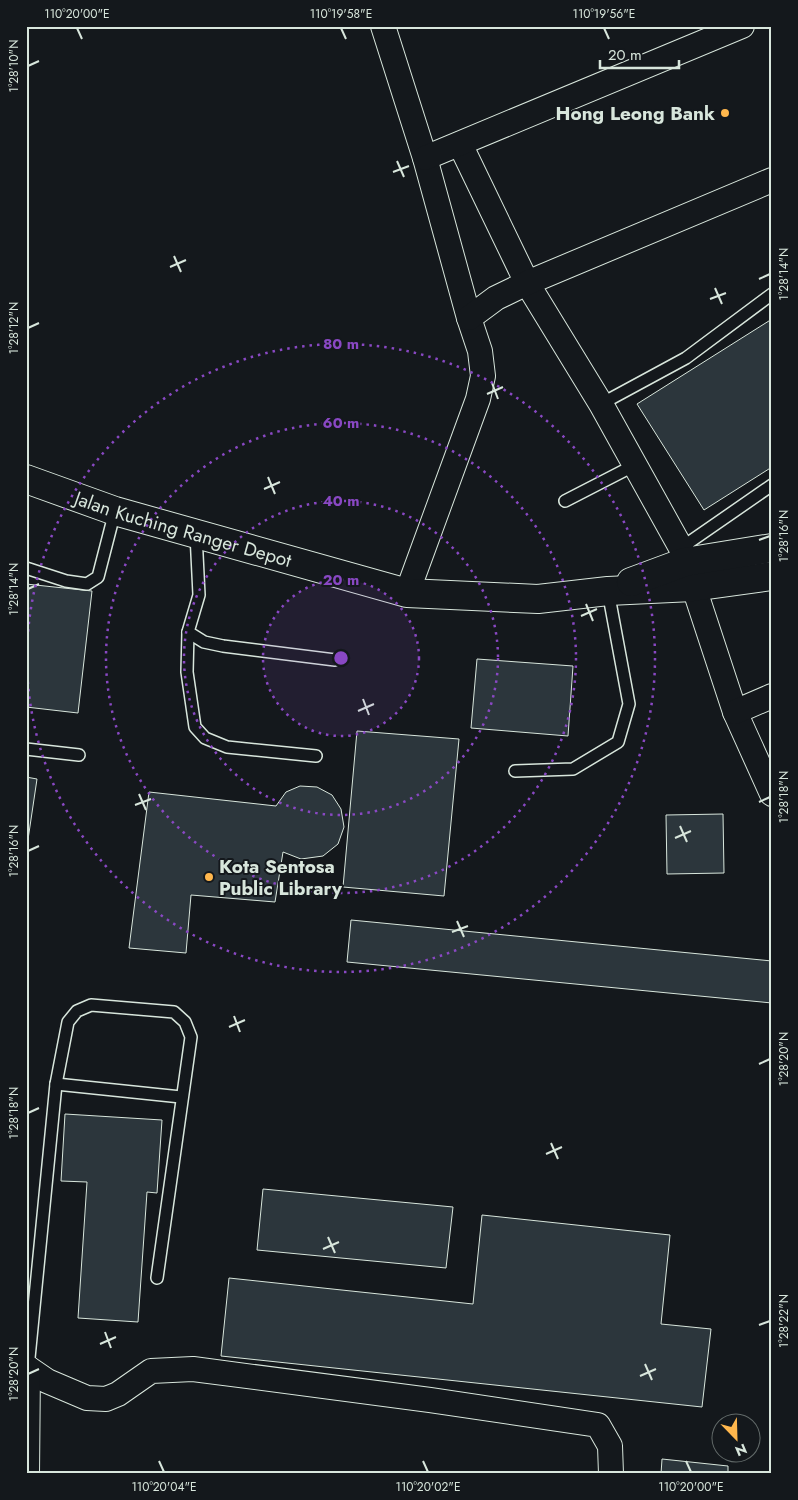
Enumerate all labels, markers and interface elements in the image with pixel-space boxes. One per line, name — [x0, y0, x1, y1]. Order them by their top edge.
text: 110°20'00"E — [44, 5, 110, 23]
text: 110°19'58"E — [310, 5, 372, 23]
text: 110°19'56"E — [573, 5, 635, 23]
scale bar — [600, 38, 679, 70]
text: 1°28'10"N — [5, 39, 23, 93]
text: 20 m — [608, 44, 642, 66]
place label: Hong Leong Bank — [556, 100, 715, 127]
marker: Hong Leong Bank — [719, 107, 731, 119]
text: 1°28'14"N — [775, 248, 793, 300]
text: 1°28'12"N — [5, 302, 23, 354]
text: 80 m — [323, 333, 359, 355]
text: 60 m — [323, 412, 359, 434]
street label: Jalan Kuching Ranger Depot — [68, 483, 295, 574]
text: 40 m — [322, 490, 360, 512]
text: 1°28'16"N — [775, 510, 793, 562]
text: 1°28'14"N — [5, 563, 23, 615]
text: 20 m — [323, 569, 359, 591]
centre of rings — [332, 649, 350, 667]
text: 1°28'18"N — [775, 771, 793, 823]
text: 1°28'16"N — [5, 825, 23, 877]
place label: Kota Sentosa Public Library — [219, 853, 343, 902]
marker: Kota Sentosa Public Library — [203, 871, 215, 883]
text: 1°28'20"N — [775, 1032, 793, 1086]
text: 1°28'18"N — [5, 1087, 23, 1139]
text: 1°28'22"N — [775, 1294, 793, 1348]
text: 1°28'20"N — [5, 1347, 23, 1401]
north arrow — [710, 1412, 760, 1462]
text: N — [732, 1439, 750, 1461]
text: 110°20'04"E — [131, 1478, 197, 1496]
text: 110°20'02"E — [396, 1478, 461, 1496]
text: 110°20'00"E — [658, 1478, 724, 1496]

